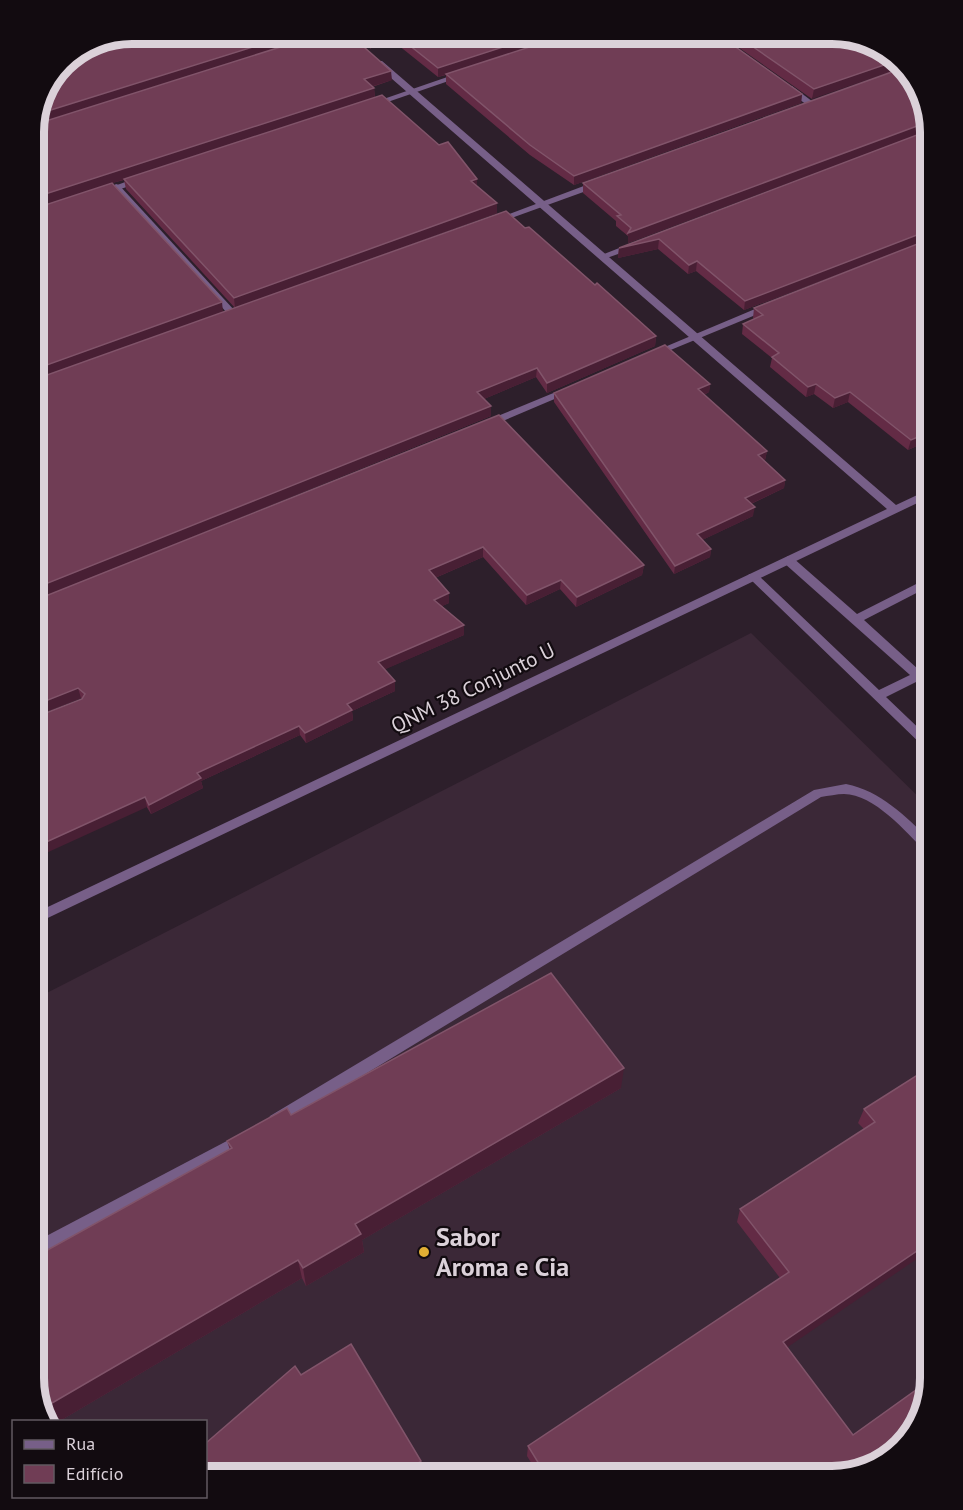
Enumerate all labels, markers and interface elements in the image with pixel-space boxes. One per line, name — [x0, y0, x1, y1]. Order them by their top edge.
street label: QNM 38 Conjunto U — [386, 636, 559, 739]
place label: Sabor Aroma e Cia — [436, 1220, 569, 1283]
marker: Sabor Aroma e Cia — [417, 1245, 431, 1259]
legend — [12, 1420, 207, 1498]
text: Rua — [66, 1432, 95, 1455]
text: Edifício — [66, 1462, 123, 1485]

